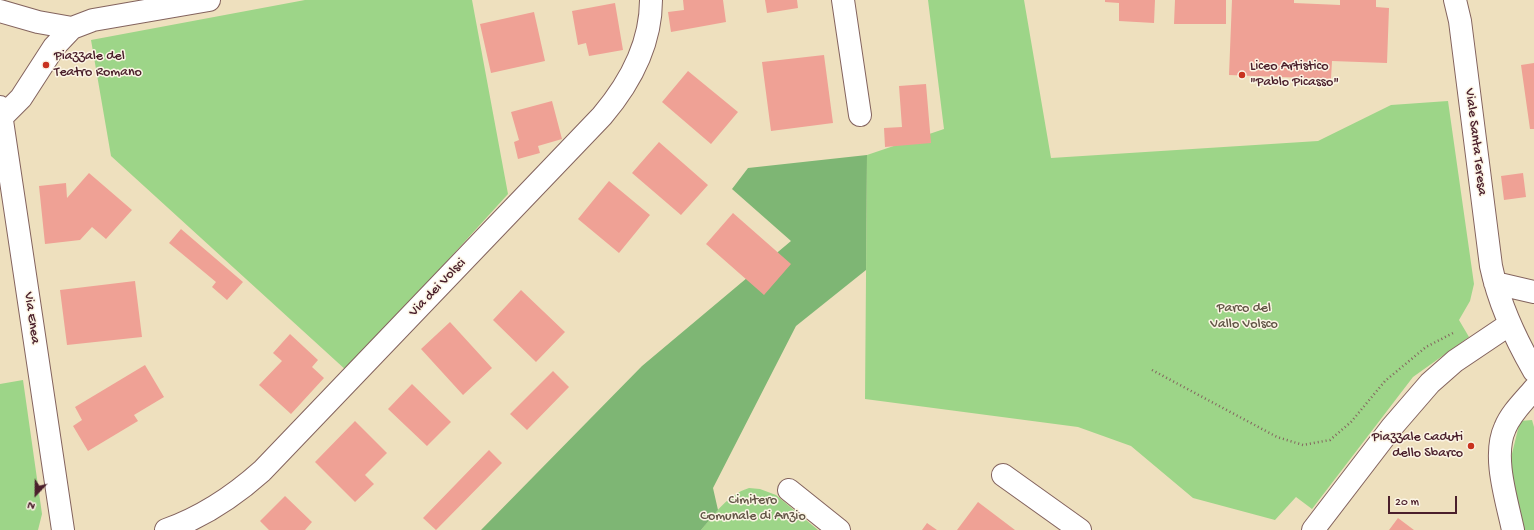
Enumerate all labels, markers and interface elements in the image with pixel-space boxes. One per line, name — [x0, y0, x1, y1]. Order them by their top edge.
place label: Piazzale del Teatro Romano — [54, 49, 142, 82]
place label: Liceo Artistico "Pablo Picasso" — [1250, 59, 1339, 92]
marker: Piazzale del Teatro Romano — [41, 60, 51, 70]
marker: Liceo Artistico "Pablo Picasso" — [1237, 70, 1247, 80]
street label: Viale Santa Teresa — [1460, 88, 1490, 196]
street label: Via dei Volsci — [406, 255, 470, 321]
street label: Via Enea — [19, 291, 43, 345]
park label: Parco del Vallo Volsco — [1210, 301, 1278, 334]
place label: Piazzale Caduti dello Sbarco — [1372, 430, 1463, 462]
marker: Piazzale Caduti dello Sbarco — [1466, 441, 1476, 451]
north arrow — [16, 474, 56, 514]
scale bar — [1390, 488, 1459, 514]
park label: Cimitero Comunale di Anzio — [700, 493, 806, 526]
text: 20 m — [1395, 496, 1419, 510]
text: N — [26, 498, 37, 512]

